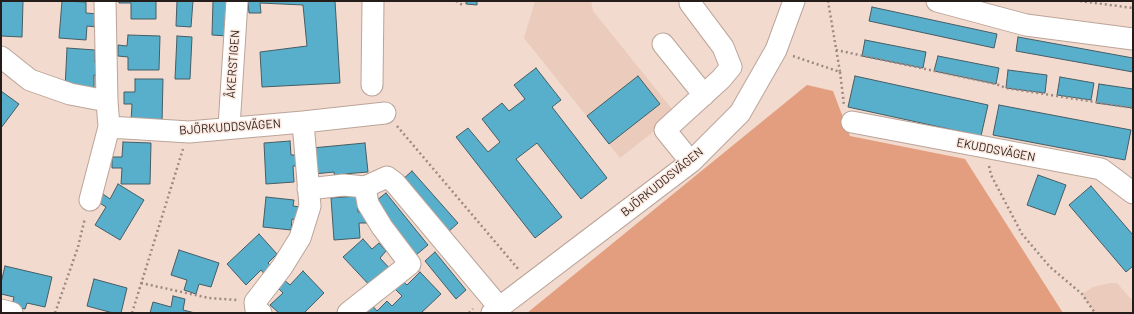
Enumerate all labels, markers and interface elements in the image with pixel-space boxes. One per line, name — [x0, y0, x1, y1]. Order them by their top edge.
street label: ÅKERSTIGEN — [223, 29, 243, 99]
street label: BJÖRKUDDSVÄGEN — [179, 116, 281, 138]
street label: EKUDDSVÄGEN — [955, 135, 1037, 165]
street label: BJÖRKUDDSVÄGEN — [618, 144, 706, 220]

